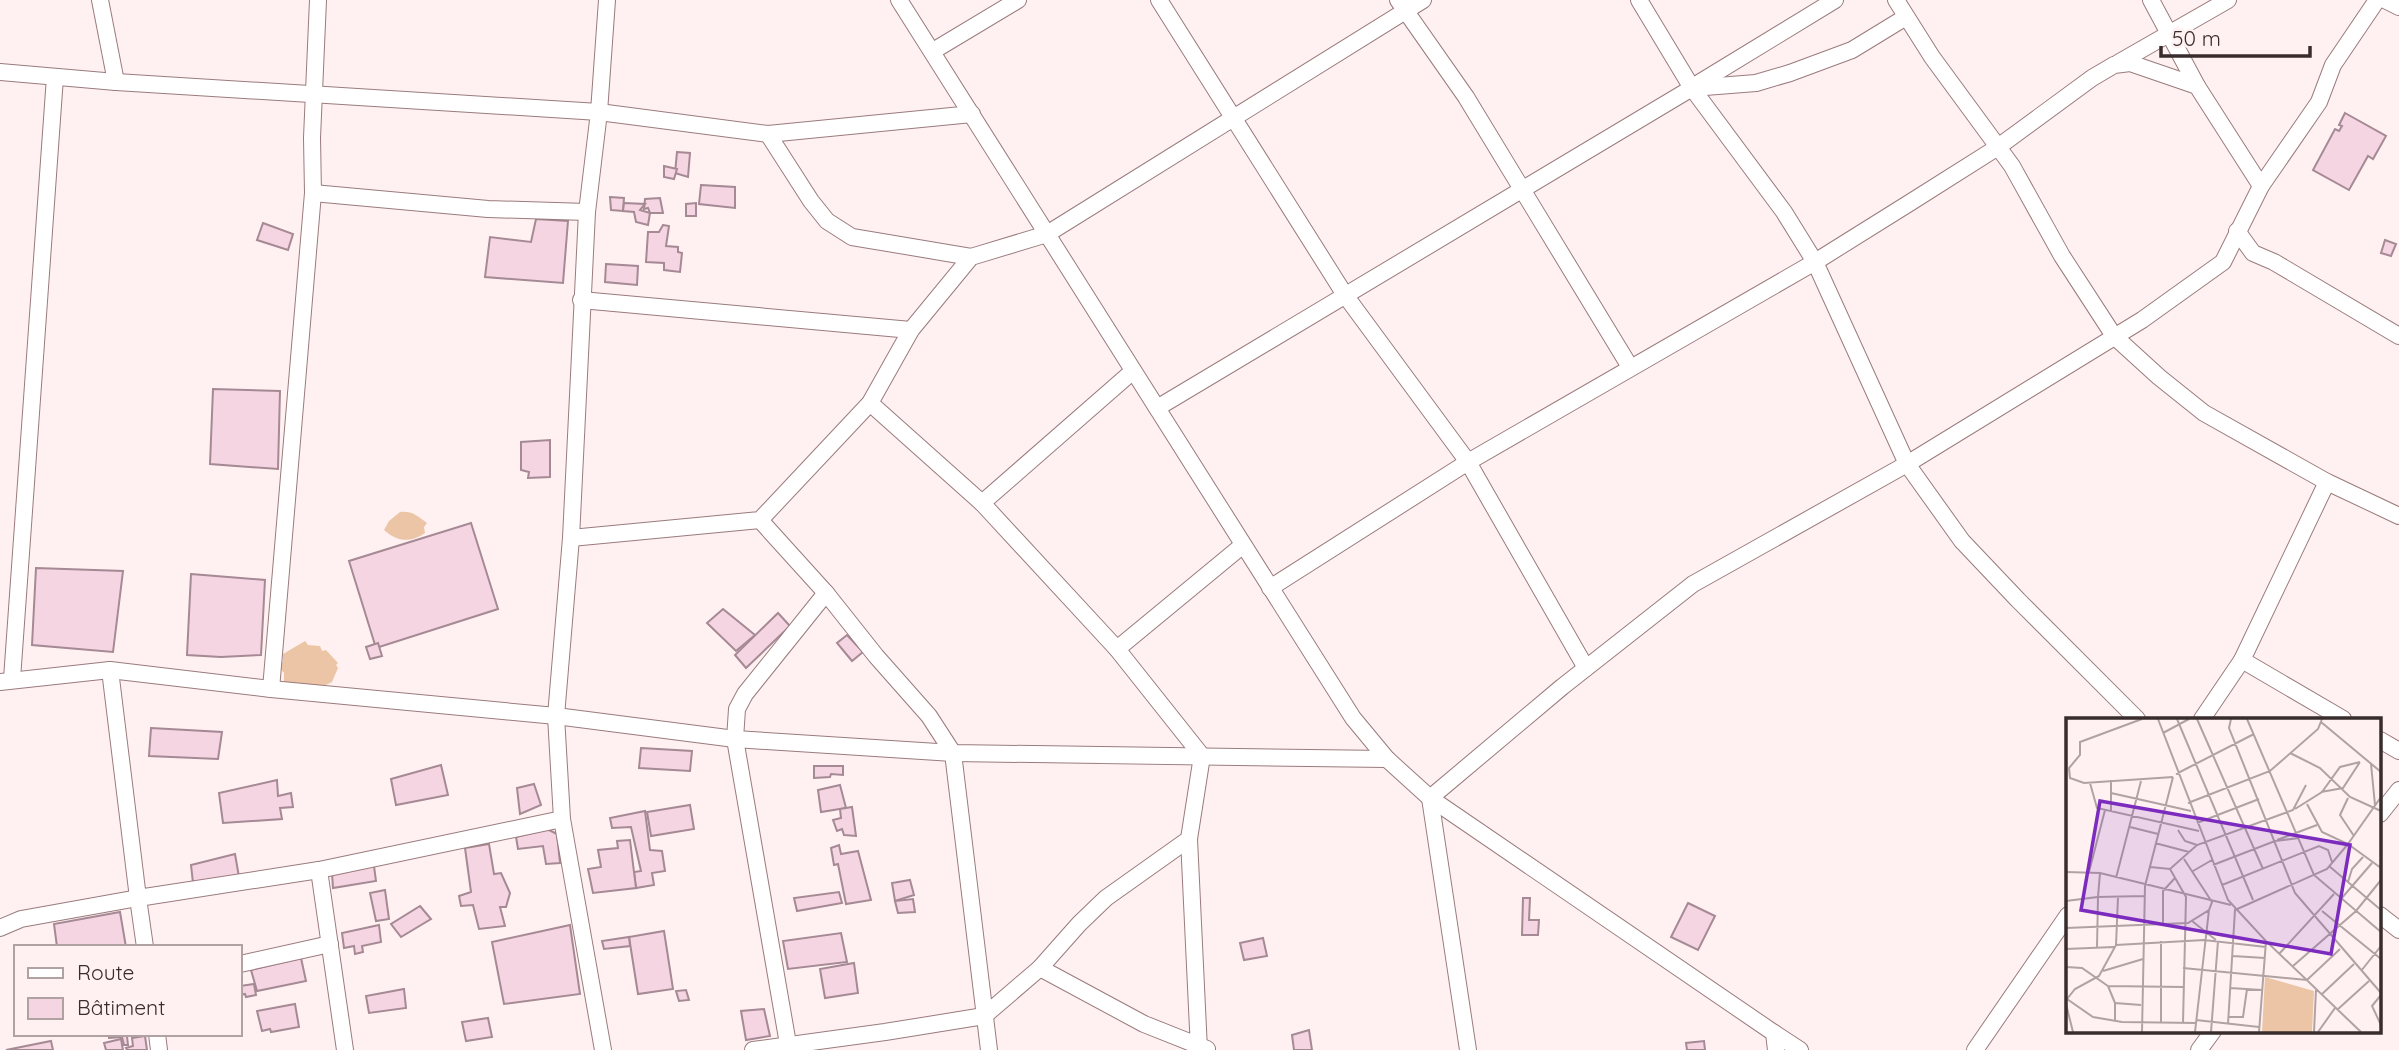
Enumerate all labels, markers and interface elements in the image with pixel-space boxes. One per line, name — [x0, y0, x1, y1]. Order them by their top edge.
scale bar — [2161, 14, 2310, 58]
text: 50 m — [2172, 25, 2221, 51]
inset map — [2066, 718, 2382, 1032]
legend — [14, 945, 242, 1036]
text: Route — [77, 959, 134, 985]
text: Bâtiment — [77, 994, 165, 1020]

